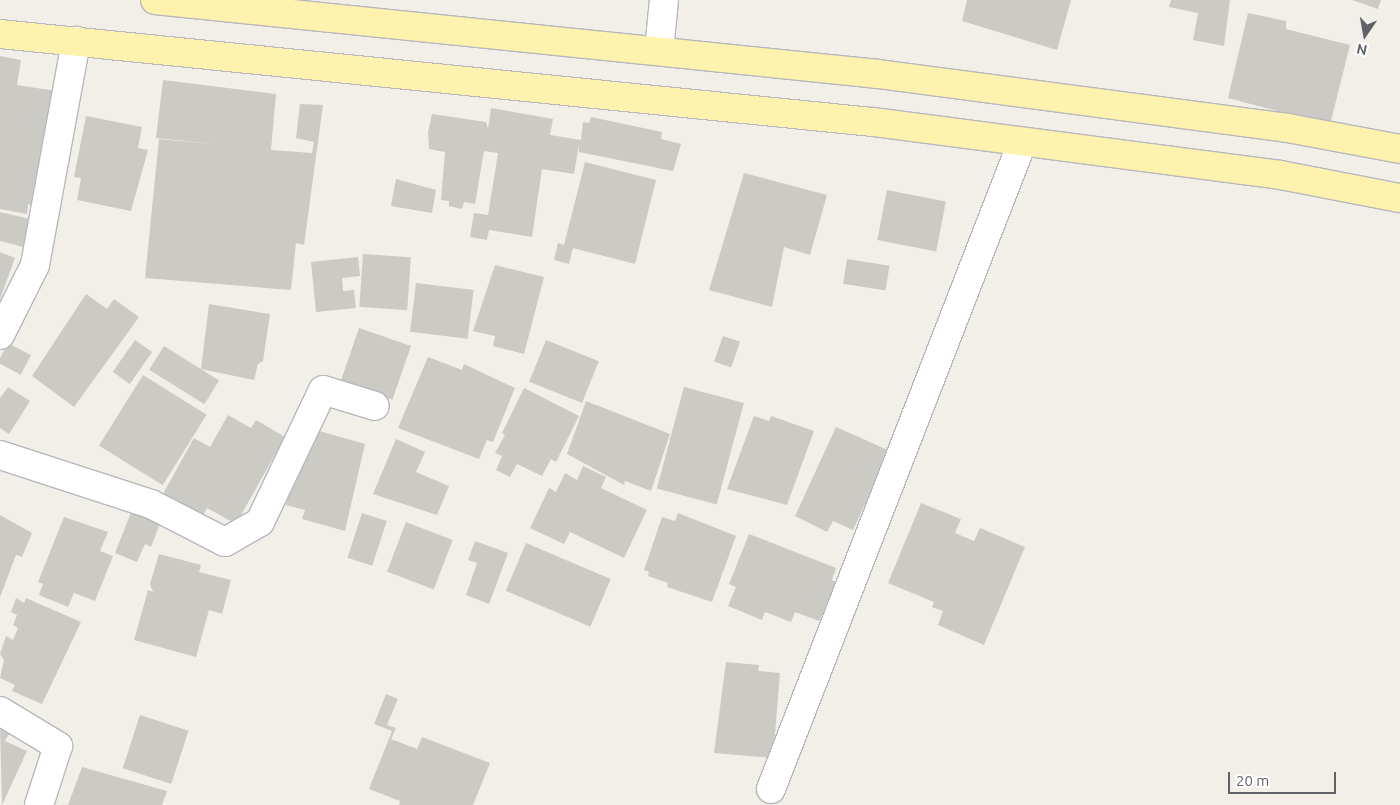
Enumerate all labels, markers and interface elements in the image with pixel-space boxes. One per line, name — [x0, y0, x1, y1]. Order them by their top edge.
north arrow — [1340, 10, 1390, 60]
text: N — [1355, 41, 1369, 59]
scale bar — [1230, 762, 1338, 794]
text: 20 m — [1236, 772, 1269, 789]

